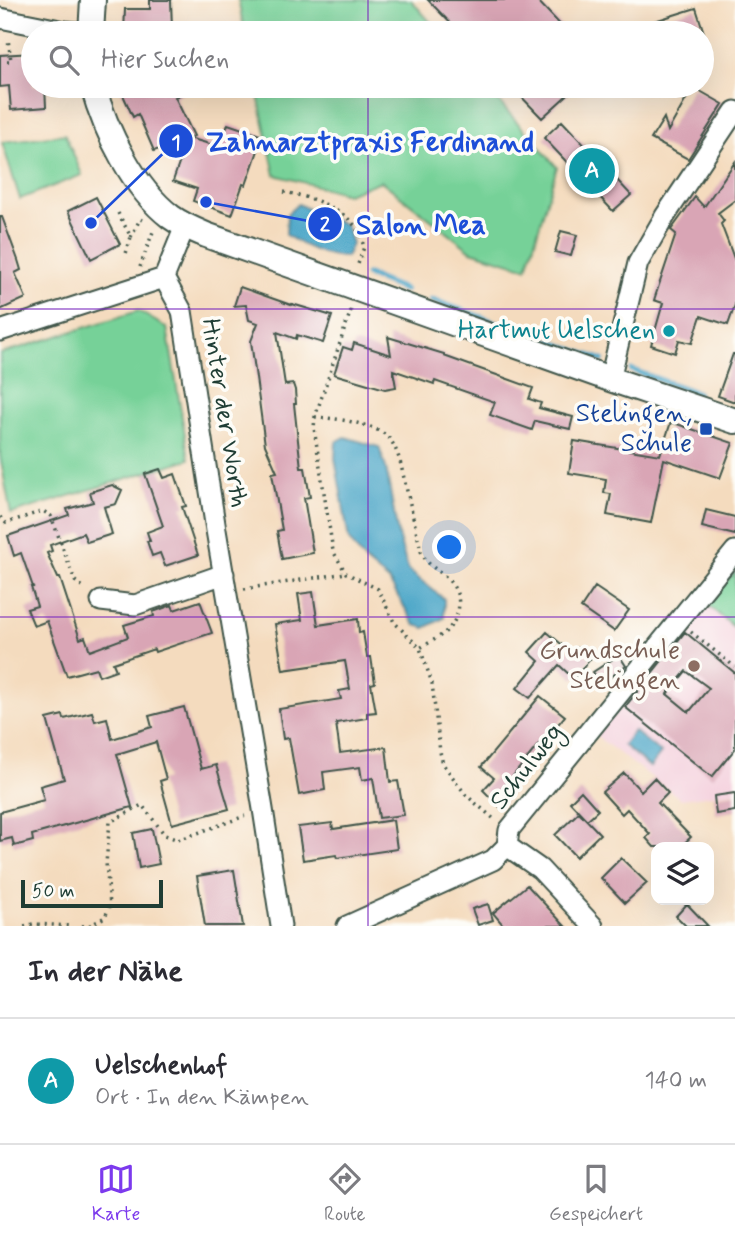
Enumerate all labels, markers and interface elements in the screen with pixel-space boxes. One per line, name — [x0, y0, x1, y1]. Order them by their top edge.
search box — [21, 21, 714, 98]
icon: search — [45, 41, 83, 79]
text: Hier suchen — [101, 43, 229, 77]
callout: Zahnarztpraxis Ferdinand — [158, 117, 547, 166]
text: Zahnarztpraxis Ferdinand — [206, 125, 534, 162]
text: 1 — [171, 129, 181, 157]
pin: A — [569, 145, 615, 197]
callout: Salon Mea — [308, 199, 500, 248]
text: Salon Mea — [356, 208, 486, 245]
text: 2 — [320, 211, 331, 239]
place label: Hartmut Uelschen — [458, 314, 655, 348]
street label: Hinter der Worth — [192, 316, 256, 510]
marker: Hartmut Uelschen — [661, 323, 677, 339]
place label: Stelingen, Schule — [576, 397, 692, 461]
marker: Stelingen, Schule — [698, 421, 714, 437]
your location — [432, 530, 466, 564]
place label: Grundschule Stelingen — [539, 634, 680, 701]
marker: Grundschule Stelingen — [686, 658, 702, 674]
street label: Schulweg — [483, 717, 573, 818]
map controls — [651, 842, 714, 905]
button: layers — [651, 842, 714, 905]
scale bar — [21, 877, 163, 909]
text: 50 m — [32, 879, 75, 904]
text: In der Nähe — [28, 952, 183, 991]
text: Uelschenhof — [95, 1049, 227, 1083]
text: A — [43, 1066, 59, 1096]
text: 140 m — [644, 1066, 707, 1096]
text: Ort · In den Kämpen — [95, 1083, 309, 1113]
tab: Karte — [92, 1160, 140, 1227]
tab: Route — [324, 1160, 365, 1227]
tab: Gespeichert — [549, 1160, 643, 1227]

